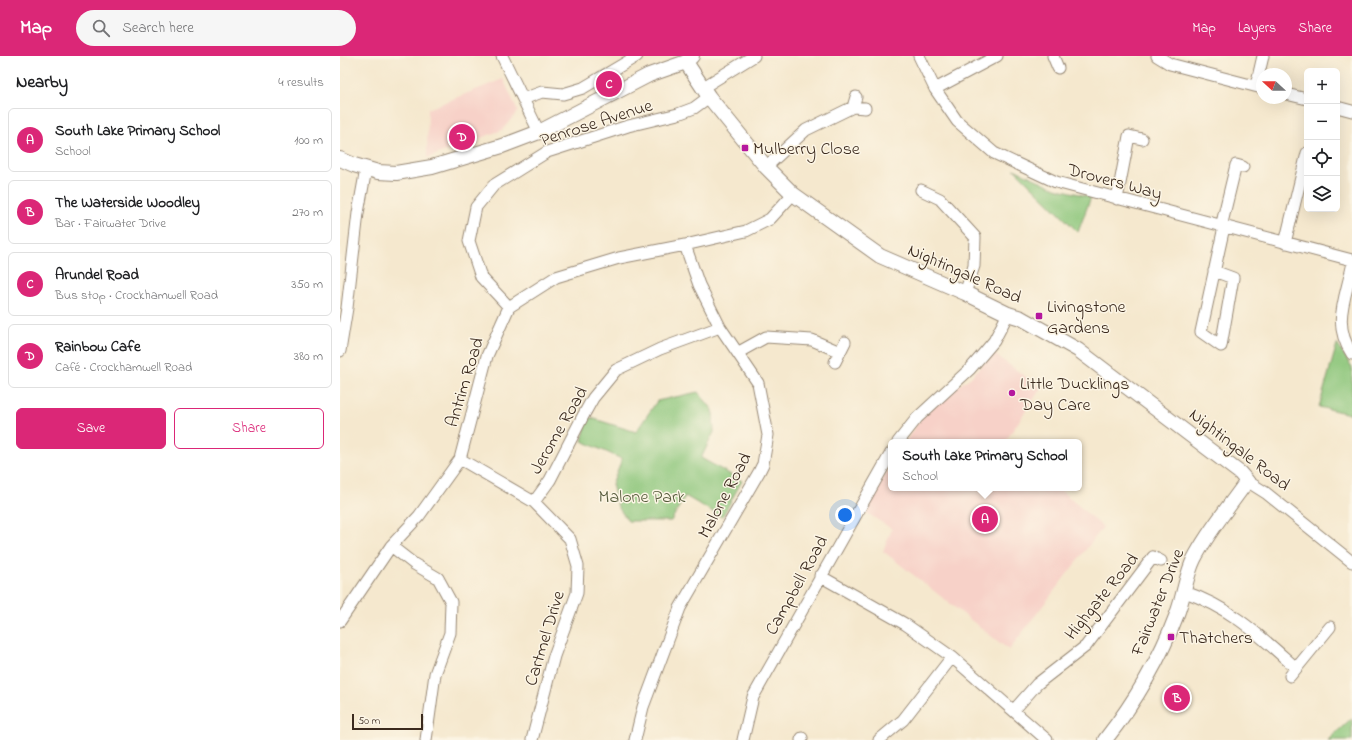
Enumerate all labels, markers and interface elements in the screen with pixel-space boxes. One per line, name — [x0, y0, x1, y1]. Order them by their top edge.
search box — [76, 10, 356, 46]
text: Map — [20, 15, 52, 42]
icon: search — [90, 17, 112, 39]
text: Search here — [122, 17, 194, 39]
text: Map — [1192, 18, 1216, 39]
text: Layers — [1238, 18, 1276, 39]
text: Share — [1298, 18, 1332, 39]
north arrow — [1256, 68, 1292, 104]
map controls — [1304, 68, 1340, 212]
button: + — [1304, 68, 1340, 104]
pin: C — [596, 69, 622, 99]
text: Nearby — [16, 70, 68, 95]
text: 4 results — [278, 73, 324, 92]
street label: Penrose Avenue — [537, 93, 657, 154]
button: − — [1304, 104, 1340, 140]
text: South Lake Primary School — [55, 120, 220, 142]
pin: D — [449, 122, 475, 152]
text: A — [26, 131, 34, 150]
text: 100 m — [294, 131, 323, 150]
place label: Mulberry Close — [753, 137, 861, 163]
button: locate — [1304, 140, 1340, 176]
text: School — [55, 142, 91, 161]
marker: Mulberry Close — [740, 143, 750, 153]
street label: Drovers Way — [1063, 158, 1165, 208]
button: layers — [1304, 176, 1340, 212]
text: The Waterside Woodley — [55, 192, 200, 214]
text: B — [26, 203, 34, 222]
text: 270 m — [292, 203, 323, 222]
text: Bar · Fairwater Drive — [55, 214, 166, 233]
street label: Nightingale Road — [903, 238, 1025, 312]
text: Arundel Road — [55, 264, 139, 286]
text: C — [26, 275, 34, 294]
text: 350 m — [291, 275, 323, 294]
text: Bus stop · Crockhamwell Road — [55, 286, 218, 305]
place label: Livingstone Gardens — [1047, 295, 1127, 342]
marker: Livingstone Gardens — [1034, 311, 1044, 321]
street label: Antrim Road — [440, 335, 492, 431]
text: Rainbow Cafe — [55, 336, 141, 358]
text: D — [25, 347, 35, 366]
text: 380 m — [294, 347, 323, 366]
text: Café · Crockhamwell Road — [55, 358, 192, 377]
place label: Little Ducklings Day Care — [1019, 372, 1129, 419]
street label: Jerome Road — [524, 382, 595, 480]
marker: Little Ducklings Day Care — [1007, 388, 1017, 398]
street label: Nightingale Road — [1182, 403, 1295, 499]
button: Save — [16, 408, 166, 449]
button: Share — [174, 408, 324, 449]
popup — [888, 439, 1082, 491]
text: South Lake Primary School — [902, 445, 1068, 467]
street label: Malone Road — [692, 449, 759, 543]
text: School — [902, 467, 938, 486]
park label: Malone Park — [599, 485, 686, 511]
pin: A — [972, 504, 998, 534]
your location — [835, 505, 855, 525]
street label: Campbell Road — [760, 532, 836, 640]
street label: Fairwater Drive — [1125, 544, 1193, 661]
street label: Highgate Road — [1059, 548, 1147, 647]
street label: Cartmel Drive — [519, 587, 573, 689]
place label: Thatchers — [1179, 626, 1253, 652]
marker: Thatchers — [1166, 632, 1176, 642]
pin: B — [1164, 683, 1190, 713]
scale bar — [352, 712, 423, 731]
text: 50 m — [358, 713, 380, 729]

